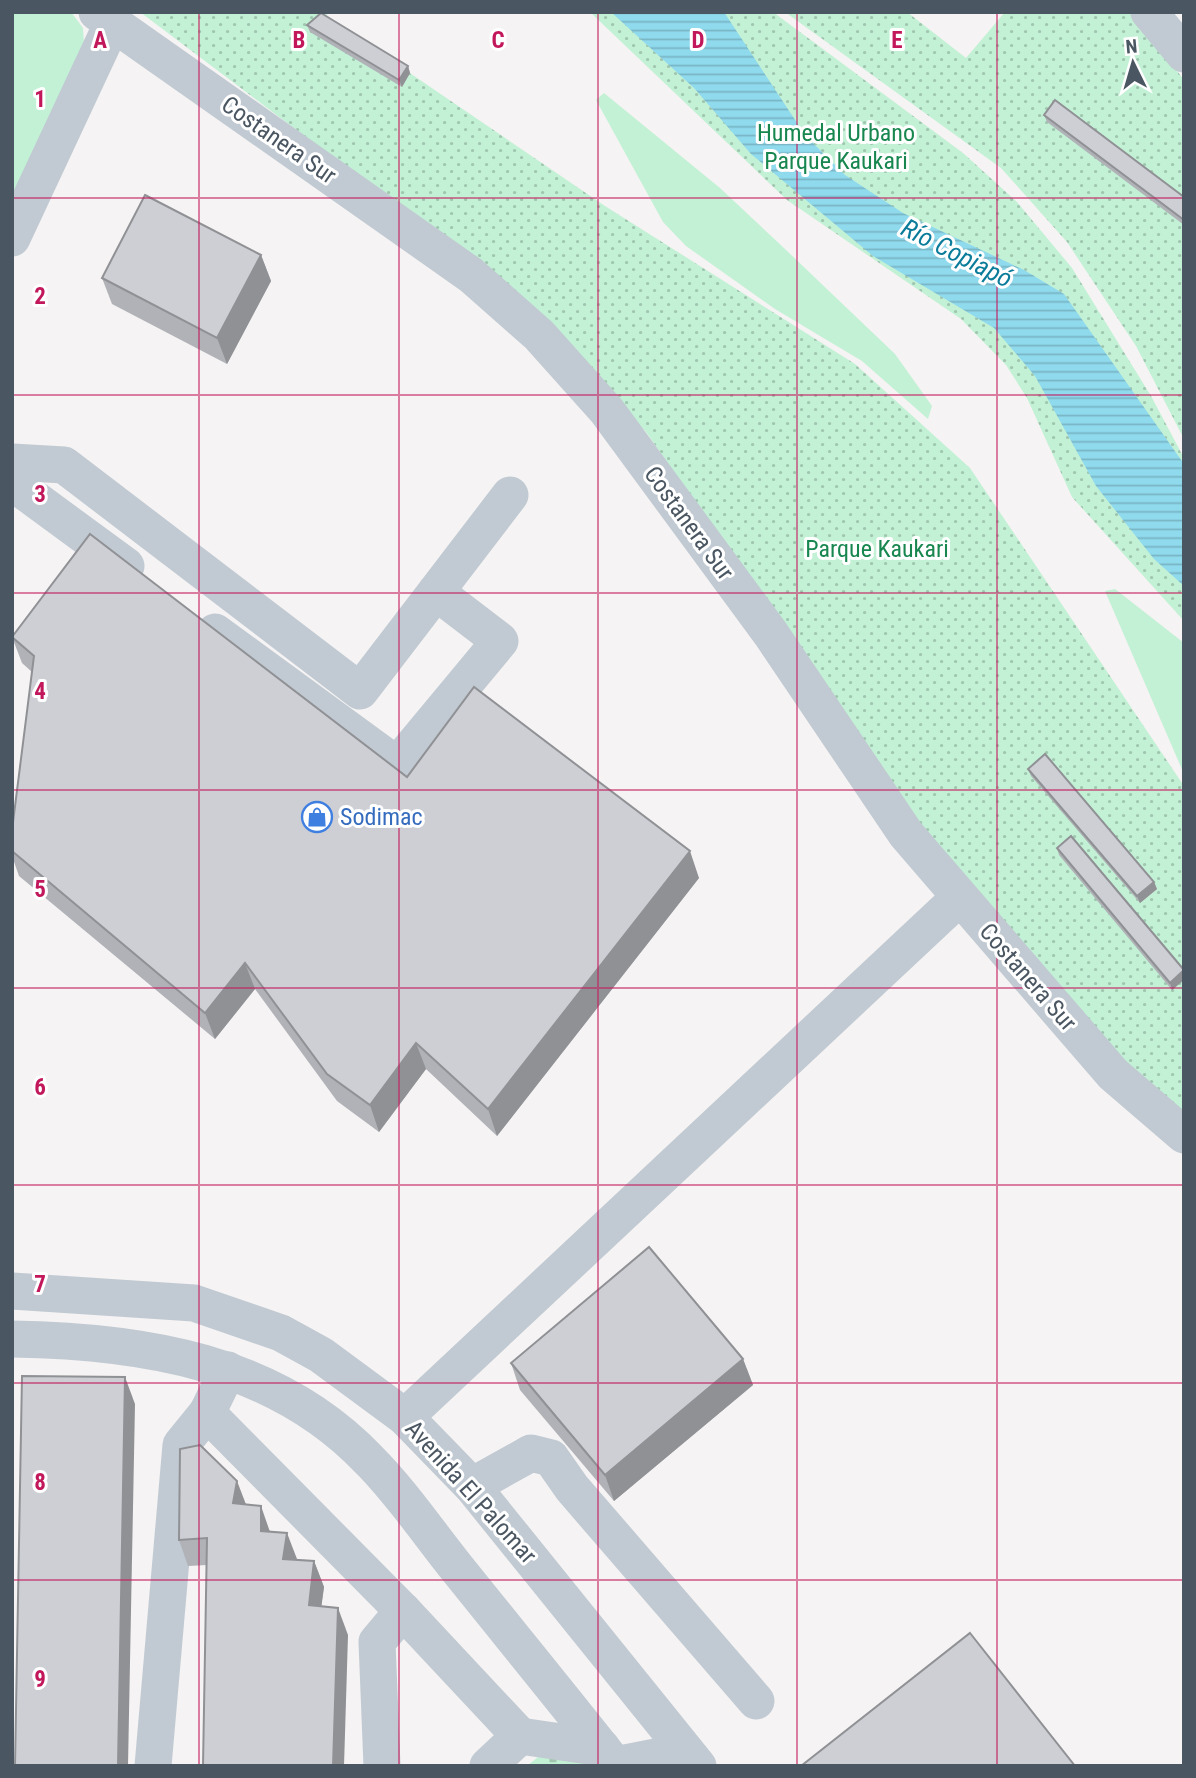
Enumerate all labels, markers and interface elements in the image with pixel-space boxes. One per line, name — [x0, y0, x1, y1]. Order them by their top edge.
text: A — [93, 27, 107, 54]
text: B — [293, 27, 305, 54]
text: C — [491, 27, 505, 54]
text: D — [692, 27, 705, 54]
text: E — [891, 27, 903, 54]
north arrow — [1098, 28, 1168, 98]
text: N — [1125, 35, 1138, 59]
text: 1 — [34, 86, 46, 113]
street label: Costanera Sur — [216, 90, 342, 190]
park label: Humedal Urbano Parque Kaukari — [757, 119, 915, 175]
water label: Río Copiapó — [897, 212, 1018, 294]
text: 2 — [34, 283, 46, 310]
street label: Costanera Sur — [639, 461, 739, 585]
text: 3 — [34, 481, 46, 508]
park label: Parque Kaukari — [805, 535, 949, 563]
text: 4 — [34, 678, 46, 705]
shop icon: Sodimac — [300, 800, 334, 834]
place label: Sodimac — [340, 803, 423, 831]
text: 5 — [34, 876, 46, 903]
street label: Costanera Sur — [974, 918, 1082, 1036]
text: 6 — [34, 1074, 46, 1101]
text: 7 — [34, 1271, 46, 1298]
street label: Avenida El Palomar — [399, 1415, 543, 1569]
text: 8 — [34, 1469, 46, 1496]
text: 9 — [34, 1666, 46, 1693]

